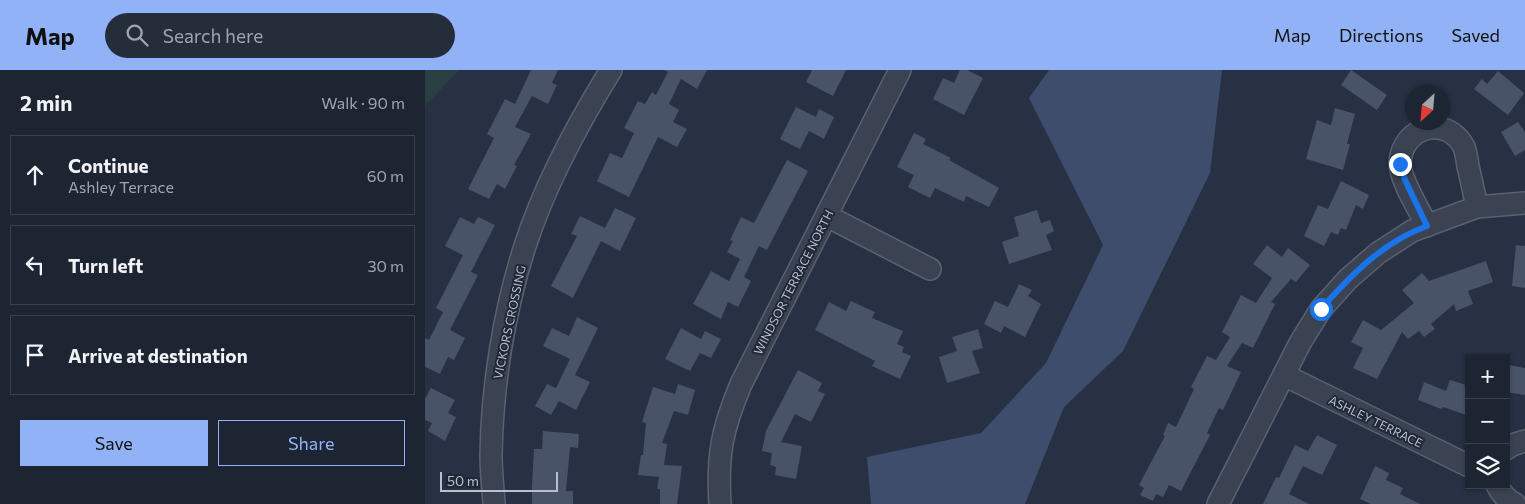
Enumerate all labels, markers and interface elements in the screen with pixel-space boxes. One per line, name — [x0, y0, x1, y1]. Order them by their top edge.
search box — [105, 13, 455, 58]
text: Map — [25, 21, 75, 50]
icon: search — [123, 21, 151, 49]
text: Search here — [163, 24, 263, 47]
text: Map — [1274, 24, 1311, 46]
text: Directions — [1339, 24, 1423, 46]
text: Saved — [1451, 24, 1500, 46]
north arrow — [1405, 85, 1450, 130]
text: 2 min — [20, 90, 72, 115]
text: Walk · 90 m — [321, 93, 405, 112]
route end — [1389, 153, 1412, 176]
text: Continue — [68, 154, 148, 177]
icon: ahead — [21, 161, 49, 189]
text: 60 m — [367, 166, 404, 185]
text: Ashley Terrace — [68, 177, 174, 196]
street label: WINDSOR TERRACE NORTH — [750, 207, 836, 357]
icon: left — [21, 251, 49, 279]
text: Turn left — [68, 254, 143, 277]
text: 30 m — [367, 256, 404, 275]
street label: VICKORS CROSSING — [490, 264, 528, 380]
route start — [1310, 298, 1333, 321]
icon: arrive — [21, 341, 49, 369]
text: Arrive at destination — [68, 344, 248, 367]
map controls — [1465, 354, 1510, 489]
button: + — [1465, 354, 1510, 399]
street label: ASHLEY TERRACE — [1327, 392, 1425, 450]
button: − — [1465, 399, 1510, 444]
button: Save — [20, 420, 208, 466]
button: Share — [218, 420, 405, 466]
button: layers — [1465, 444, 1510, 489]
scale bar — [440, 469, 557, 492]
text: 50 m — [447, 472, 479, 489]

